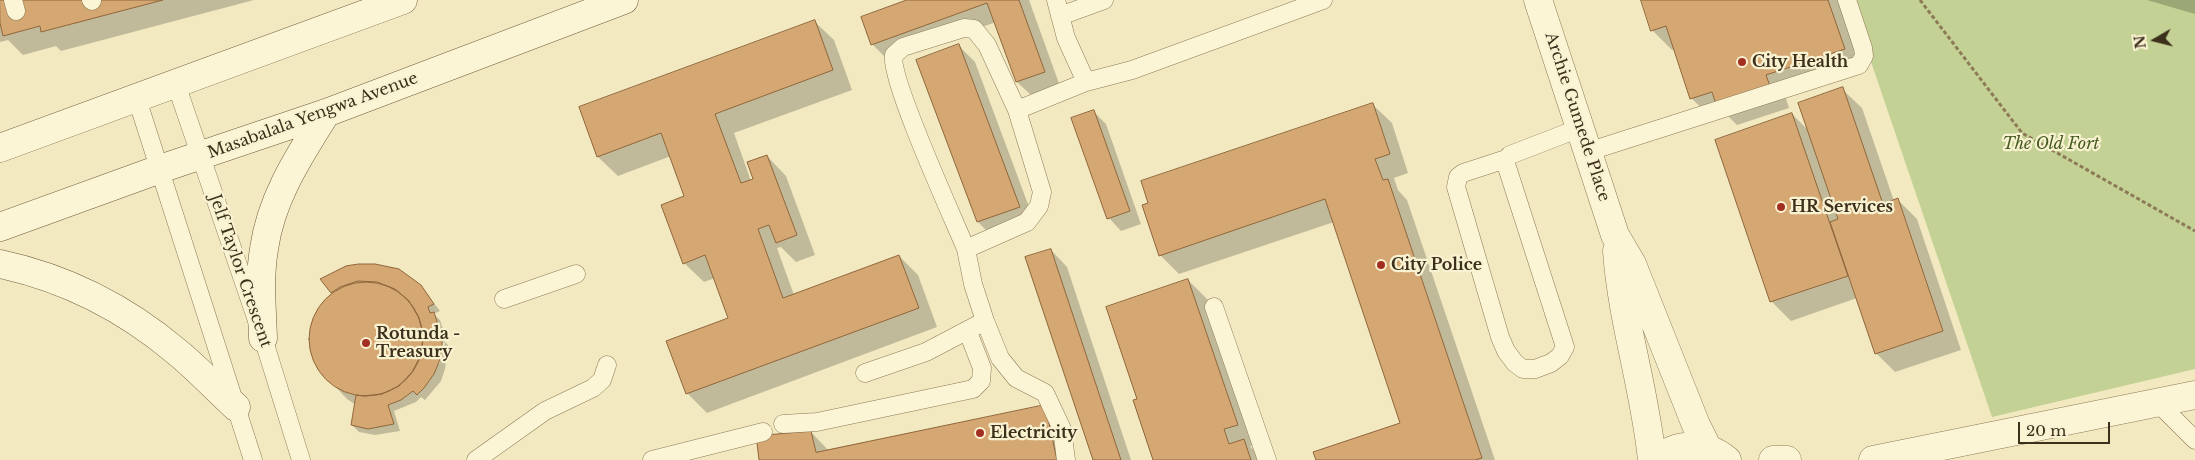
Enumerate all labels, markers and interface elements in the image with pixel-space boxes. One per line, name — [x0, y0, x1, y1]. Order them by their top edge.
north arrow — [2130, 15, 2180, 65]
street label: Archie Gumede Place — [1541, 30, 1613, 204]
text: N — [2130, 34, 2150, 50]
place label: City Health — [1752, 52, 1848, 72]
marker: City Health — [1736, 56, 1748, 68]
street label: Masabalala Yengwa Avenue — [205, 69, 421, 163]
park label: The Old Fort — [2003, 134, 2099, 154]
street label: Jelf Taylor Crescent — [205, 192, 275, 350]
place label: HR Services — [1791, 197, 1893, 217]
marker: HR Services — [1775, 201, 1787, 213]
place label: City Police — [1391, 255, 1482, 275]
marker: City Police — [1375, 259, 1387, 271]
place label: Rotunda - Treasury — [376, 324, 460, 362]
marker: Rotunda - Treasury — [360, 337, 372, 349]
scale bar — [2020, 412, 2112, 444]
text: 20 m — [2026, 421, 2066, 440]
place label: Electricity — [990, 423, 1077, 443]
marker: Electricity — [974, 427, 986, 439]

